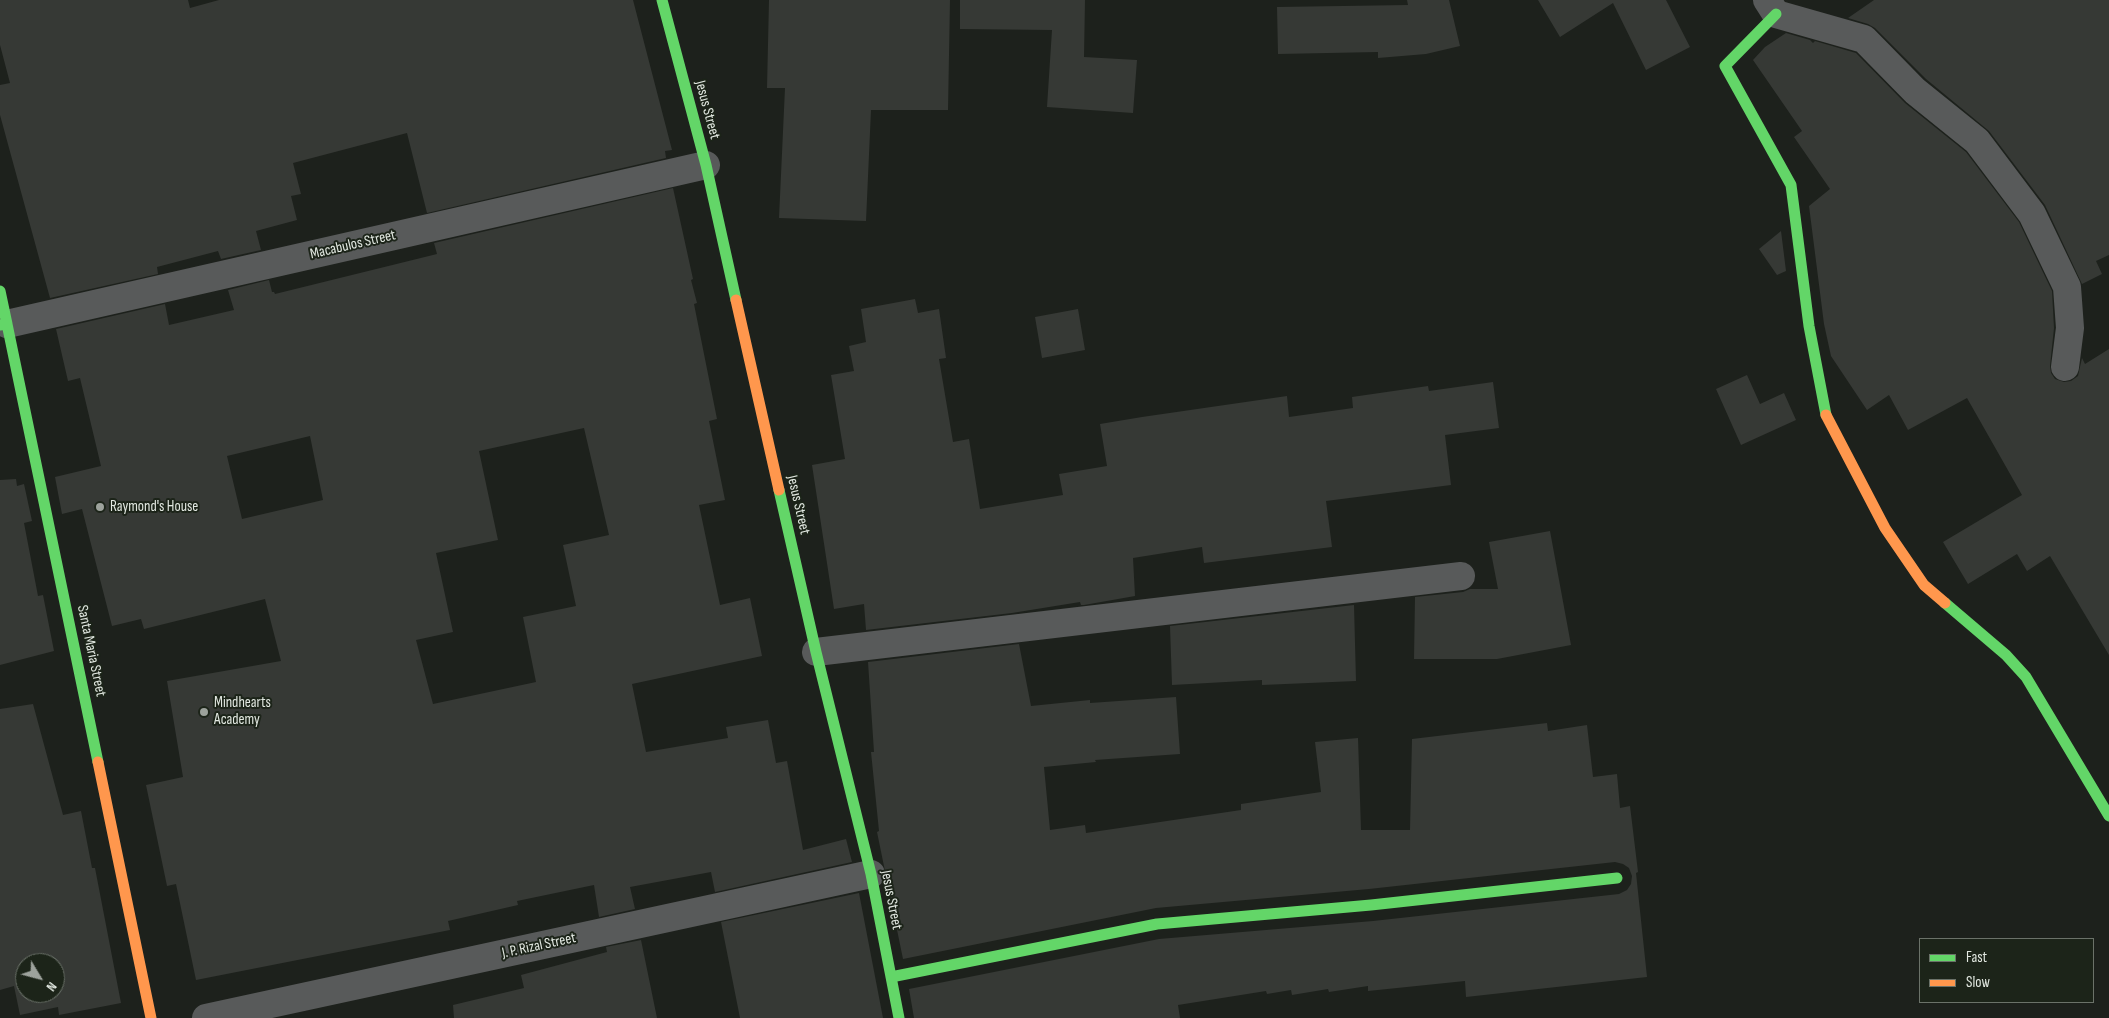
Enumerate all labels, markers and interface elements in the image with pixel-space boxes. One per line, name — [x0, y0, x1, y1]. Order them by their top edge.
street label: Jesus Street — [691, 79, 723, 141]
street label: Macabulos Street — [308, 226, 398, 264]
street label: Jesus Street — [782, 474, 814, 536]
place label: Raymond's House — [110, 498, 198, 516]
marker: Raymond's House — [94, 501, 106, 513]
street label: Santa Maria Street — [73, 604, 109, 698]
place label: Mindhearts Academy — [214, 694, 271, 729]
marker: Mindhearts Academy — [198, 706, 210, 718]
street label: Jesus Street — [876, 869, 906, 931]
street label: J. P. Rizal Street — [500, 929, 578, 963]
legend — [1919, 938, 2094, 1003]
text: Fast — [1966, 948, 1987, 967]
north arrow — [15, 953, 65, 1003]
text: Slow — [1966, 973, 1990, 992]
text: N — [43, 979, 61, 995]

